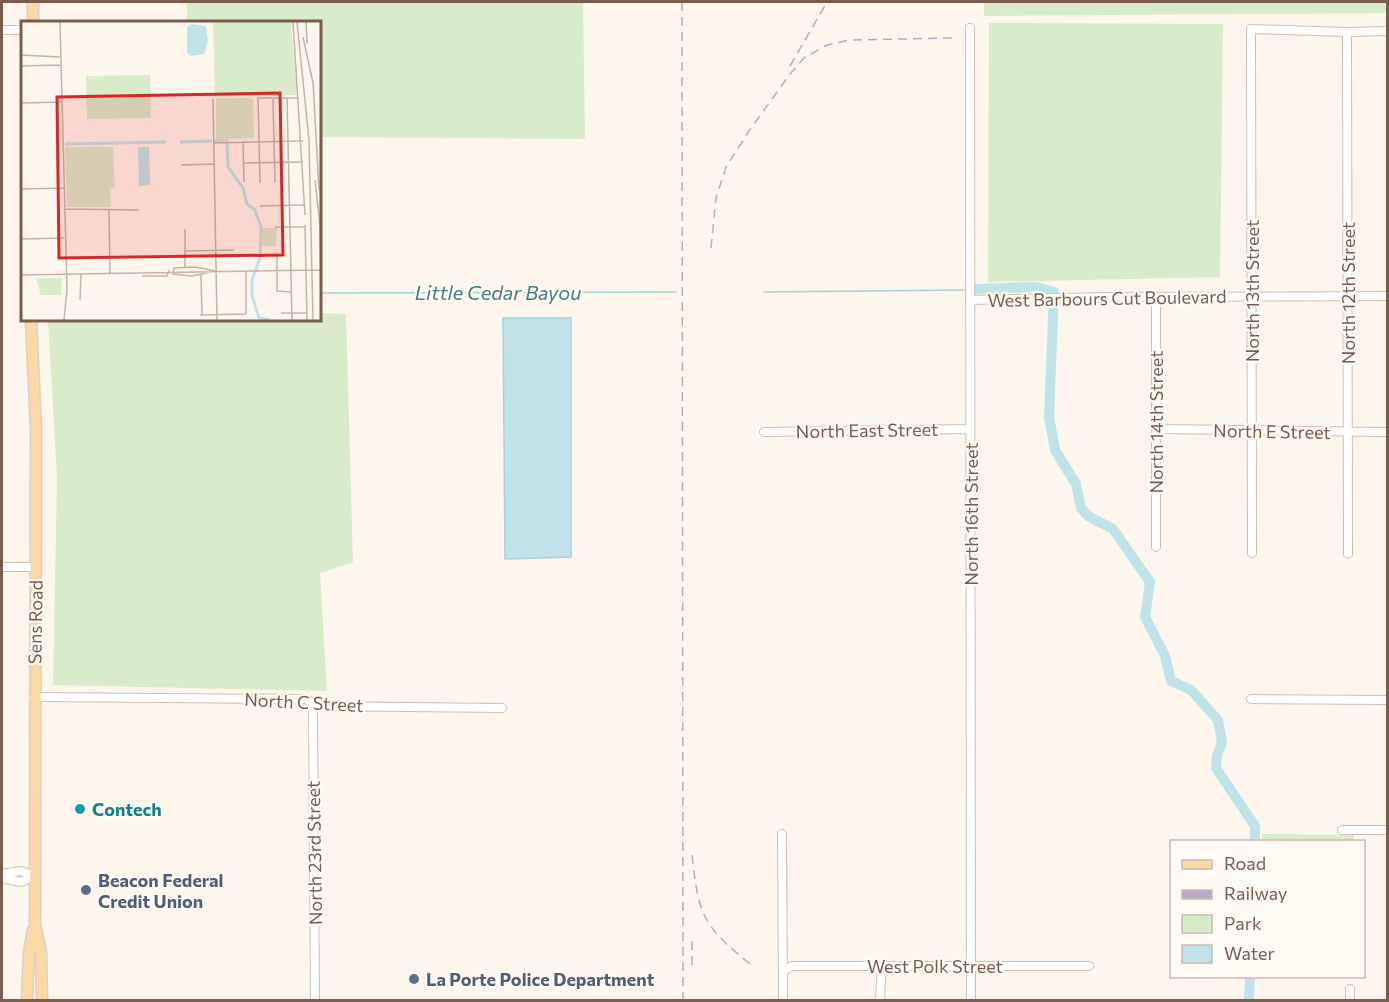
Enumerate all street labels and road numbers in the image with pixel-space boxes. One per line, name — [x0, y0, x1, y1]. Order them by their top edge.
street label: North 13th Street — [1241, 220, 1263, 362]
street label: North 12th Street — [1337, 222, 1359, 364]
street label: West Barbours Cut Boulevard — [987, 285, 1227, 311]
street label: North 14th Street — [1145, 350, 1167, 494]
street label: North East Street — [796, 418, 938, 442]
street label: North E Street — [1213, 419, 1331, 443]
street label: North 16th Street — [960, 442, 982, 586]
street label: Sens Road — [23, 580, 47, 664]
street label: North C Street — [244, 688, 364, 716]
street label: North 23rd Street — [302, 781, 326, 925]
street label: West Polk Street — [867, 955, 1003, 977]

